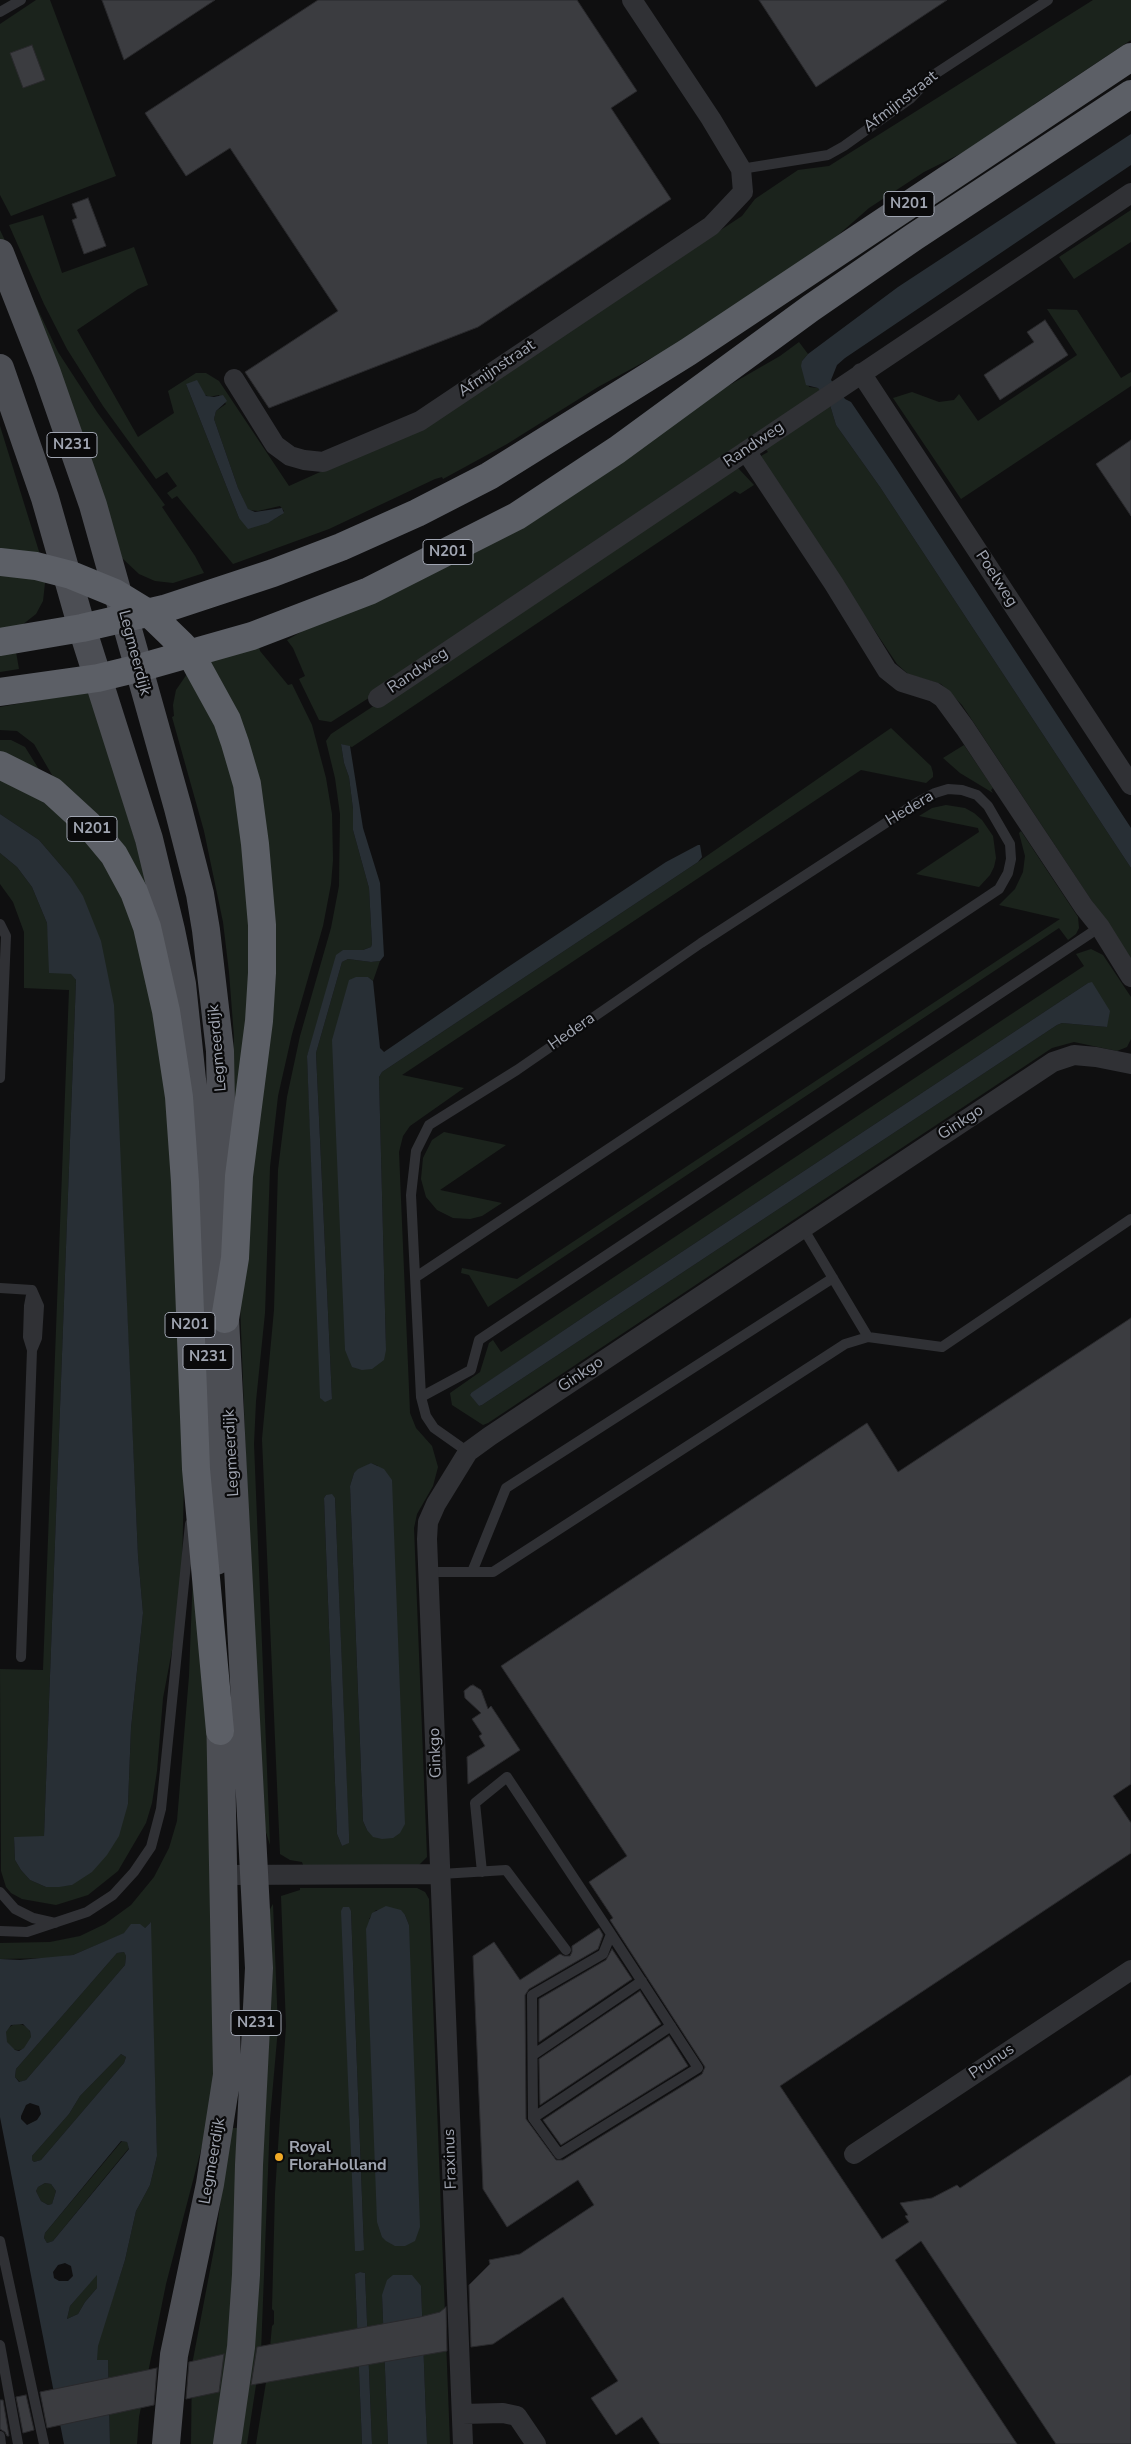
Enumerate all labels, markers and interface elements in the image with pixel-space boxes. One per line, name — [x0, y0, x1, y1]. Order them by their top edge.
street label: Afmijnstraat — [860, 67, 942, 137]
road number: N201 — [884, 192, 934, 216]
street label: Afmijnstraat — [455, 336, 539, 402]
street label: Randweg — [720, 418, 788, 472]
road number: N231 — [47, 432, 97, 458]
road number: N201 — [423, 540, 473, 564]
street label: Poelweg — [971, 547, 1021, 611]
street label: Legmeerdijk — [113, 608, 155, 698]
street label: Randweg — [384, 644, 452, 698]
street label: Hedera — [882, 787, 938, 831]
road number: N201 — [67, 816, 117, 842]
street label: Legmeerdijk — [205, 1004, 231, 1092]
street label: Hedera — [545, 1009, 599, 1055]
street label: Ginkgo — [935, 1101, 987, 1145]
road number: N201 — [165, 1312, 215, 1338]
road number: N231 — [183, 1344, 233, 1370]
street label: Ginkgo — [555, 1353, 607, 1397]
street label: Legmeerdijk — [220, 1409, 244, 1497]
street label: Ginkgo — [426, 1727, 446, 1779]
road number: N231 — [231, 2010, 281, 2036]
street label: Prunus — [966, 2040, 1018, 2084]
street label: Legmeerdijk — [196, 2116, 230, 2206]
street label: Fraxinus — [440, 2128, 462, 2190]
place label: Royal FloraHolland — [289, 2138, 387, 2176]
marker: Royal FloraHolland — [273, 2151, 285, 2163]

